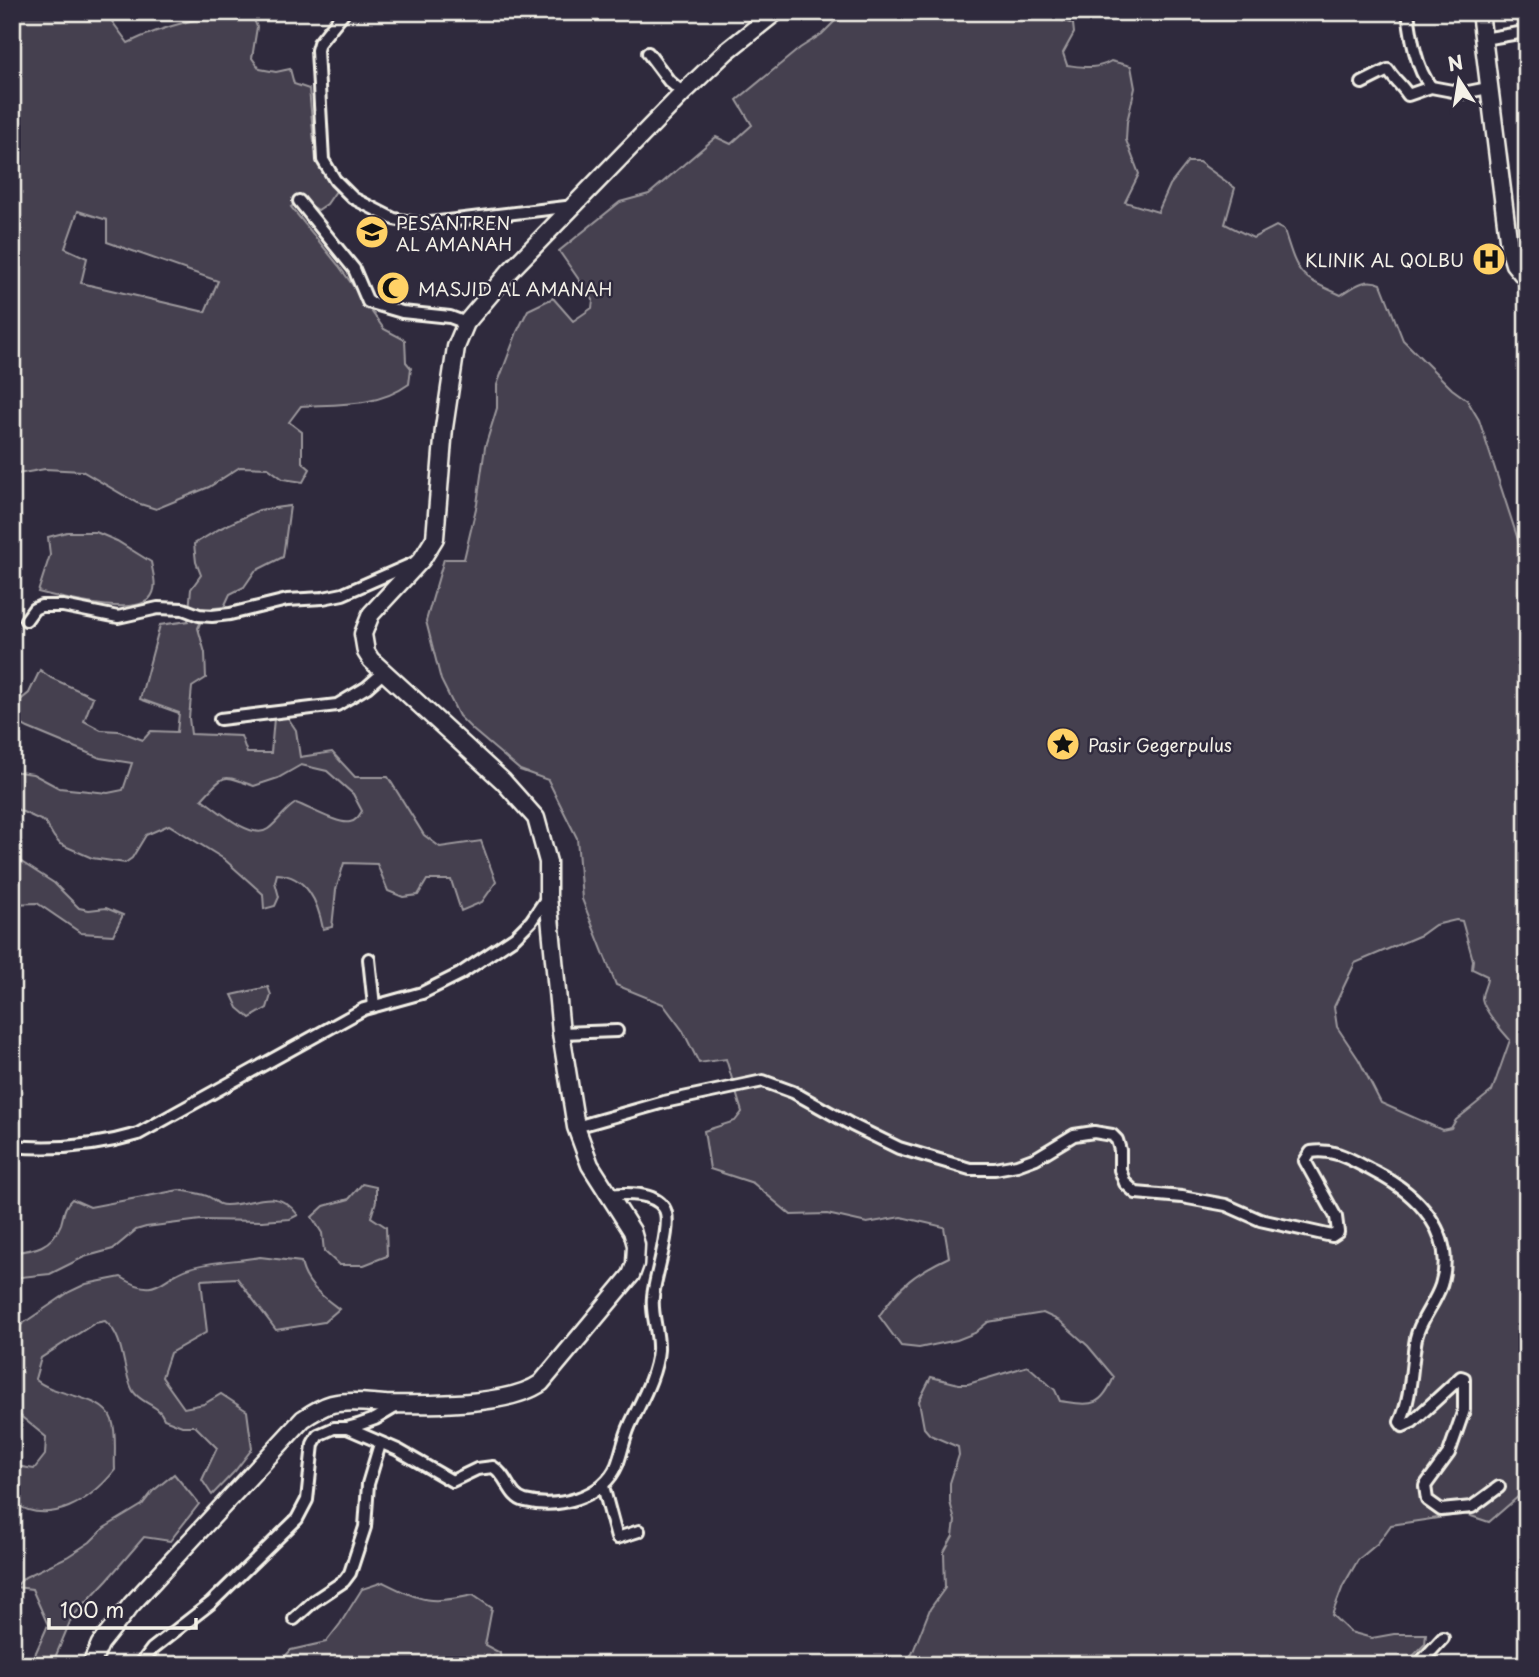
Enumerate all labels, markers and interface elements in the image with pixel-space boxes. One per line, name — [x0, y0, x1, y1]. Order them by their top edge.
north arrow — [1424, 46, 1494, 116]
text: N — [1445, 47, 1466, 78]
place label: PESANTREN AL AMANAH — [396, 209, 512, 257]
school or university icon: PESANTREN AL AMANAH — [353, 213, 391, 251]
hospital icon: KLINIK AL QOLBU — [1470, 240, 1508, 278]
place label: KLINIK AL QOLBU — [1305, 246, 1464, 273]
mosque icon: MASJID AL AMANAH — [374, 269, 412, 307]
place label: MASJID AL AMANAH — [418, 275, 613, 302]
place icon: Pasir Gegerpulus — [1044, 725, 1082, 763]
place label: Pasir Gegerpulus — [1088, 731, 1232, 758]
scale bar — [49, 1586, 196, 1630]
text: 100 m — [60, 1593, 124, 1625]

